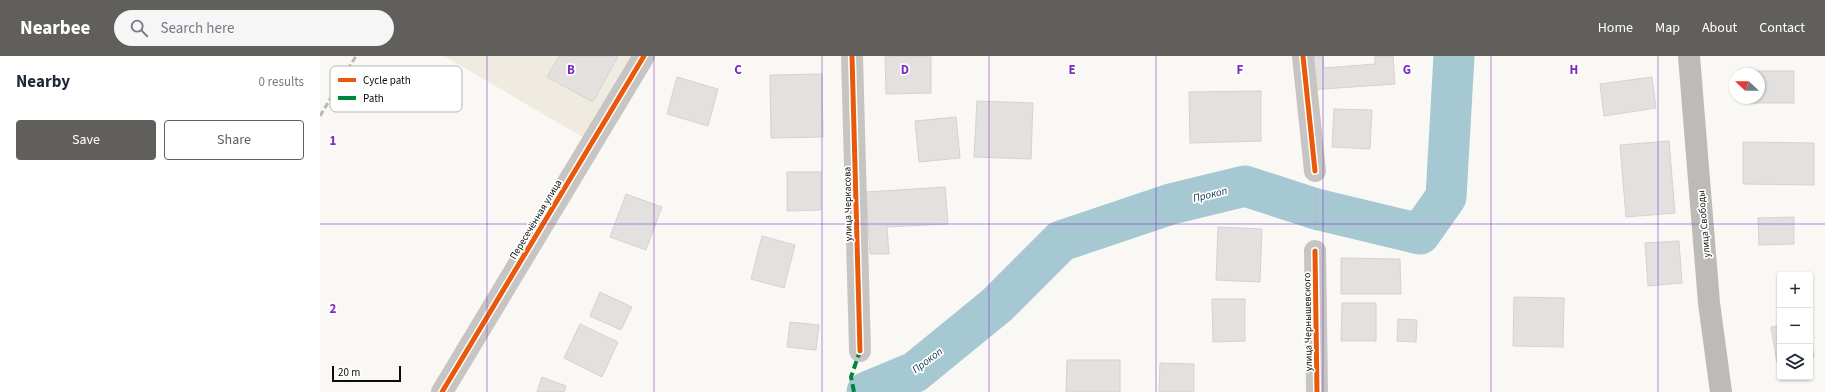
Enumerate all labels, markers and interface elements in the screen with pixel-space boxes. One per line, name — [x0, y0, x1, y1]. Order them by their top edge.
search box — [114, 10, 394, 46]
text: Nearbee — [20, 15, 90, 42]
icon: search — [128, 17, 150, 39]
text: Search here — [160, 18, 234, 39]
text: Home — [1598, 18, 1633, 38]
text: Map — [1655, 18, 1680, 38]
text: About — [1702, 18, 1737, 38]
text: Contact — [1759, 18, 1805, 38]
text: B — [567, 61, 575, 79]
text: C — [734, 61, 742, 79]
text: D — [901, 61, 909, 79]
text: E — [1068, 61, 1076, 79]
text: F — [1237, 61, 1244, 79]
text: G — [1403, 61, 1411, 79]
text: H — [1570, 61, 1578, 79]
legend — [330, 66, 462, 112]
north arrow — [1729, 68, 1765, 104]
text: Nearby — [16, 70, 70, 94]
text: 0 results — [259, 73, 304, 91]
text: Cycle path — [363, 73, 411, 88]
text: Path — [363, 91, 384, 106]
button: Save — [16, 120, 156, 160]
button: Share — [164, 120, 304, 160]
text: 1 — [330, 132, 337, 150]
street label: улица Черкасова — [840, 167, 856, 241]
street label: Пересечённая улица — [506, 177, 565, 262]
water label: Прокоп — [1191, 183, 1229, 206]
street label: улица Свободы — [1694, 190, 1714, 258]
map controls — [1777, 272, 1813, 380]
button: + — [1777, 272, 1813, 308]
street label: улица Чернышевского — [1300, 273, 1316, 371]
text: 2 — [330, 300, 337, 318]
button: − — [1777, 308, 1813, 344]
water label: Прокоп — [909, 344, 946, 377]
button: layers — [1777, 344, 1813, 380]
scale bar — [332, 364, 401, 383]
text: 20 m — [338, 365, 360, 380]

